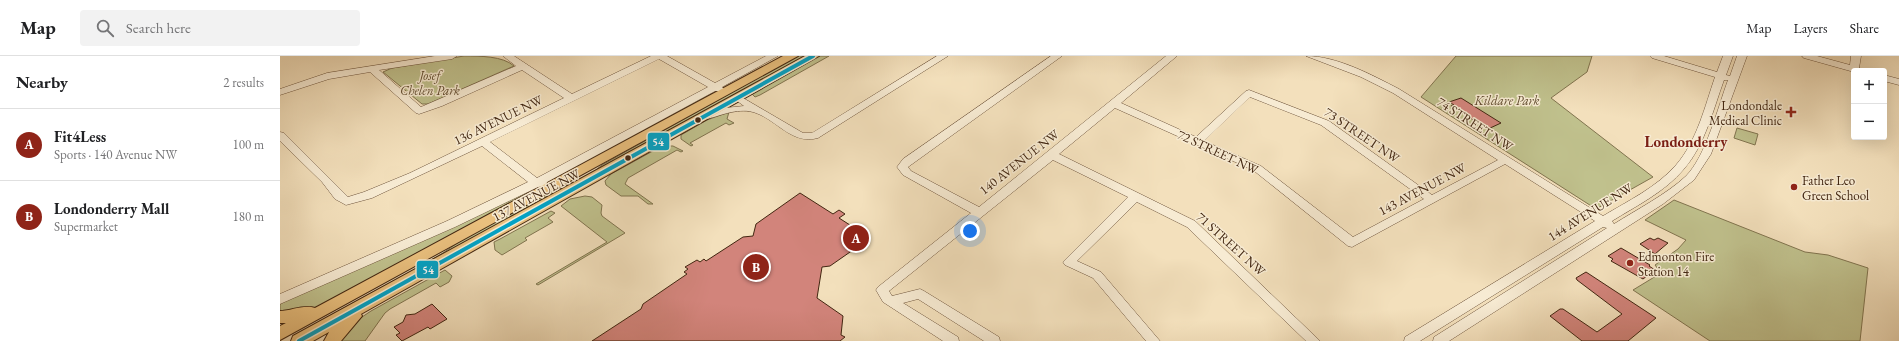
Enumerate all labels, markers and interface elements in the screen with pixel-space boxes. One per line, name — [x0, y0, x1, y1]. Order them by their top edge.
search box — [80, 10, 360, 46]
text: Map — [20, 15, 56, 40]
icon: search — [94, 17, 116, 39]
text: Search here — [126, 18, 191, 37]
text: Map — [1746, 19, 1771, 37]
text: Layers — [1793, 19, 1828, 37]
text: Share — [1850, 19, 1879, 37]
park label: Josef Chelen Park — [400, 67, 460, 99]
map controls — [1851, 68, 1887, 140]
button: + — [1851, 68, 1887, 104]
text: Nearby — [16, 71, 68, 93]
text: 2 results — [223, 74, 264, 91]
street label: 136 AVENUE NW — [451, 91, 546, 149]
park label: Kildare Park — [1474, 92, 1539, 109]
street label: 74 STREET NW — [1434, 93, 1517, 155]
place label: Londondale Medical Clinic — [1709, 97, 1782, 129]
street label: 73 STREET NW — [1321, 104, 1404, 167]
button: − — [1851, 104, 1887, 140]
marker: Londondale Medical Clinic — [1785, 106, 1797, 118]
unlabelled marker — [693, 115, 703, 125]
street label: 140 AVENUE NW — [976, 125, 1063, 198]
street label: 72 STREET NW — [1175, 126, 1262, 179]
text: Fit4Less — [54, 127, 106, 146]
line badge: 54 — [647, 132, 670, 151]
district label: Londonderry — [1644, 132, 1728, 151]
text: 54 — [652, 135, 664, 149]
text: A — [24, 136, 34, 153]
text: 100 m — [233, 136, 264, 153]
text: Sports · 140 Avenue NW — [54, 146, 177, 163]
unlabelled marker — [623, 153, 633, 163]
street label: 143 AVENUE NW — [1375, 158, 1470, 219]
street label: 137 AVENUE NW — [489, 164, 584, 225]
place label: Father Leo Green School — [1802, 172, 1869, 204]
street label: 144 AVENUE NW — [1545, 179, 1636, 245]
marker: Father Leo Green School — [1789, 182, 1799, 192]
text: Londonderry Mall — [54, 199, 169, 218]
text: B — [25, 208, 33, 225]
text: 180 m — [233, 208, 264, 225]
street label: 71 STREET NW — [1193, 208, 1270, 280]
text: Supermarket — [54, 218, 118, 235]
your location — [960, 221, 980, 241]
pin: A — [843, 223, 869, 253]
place label: Edmonton Fire Station 14 — [1638, 248, 1714, 280]
pin: B — [743, 252, 769, 282]
marker: Edmonton Fire Station 14 — [1625, 258, 1635, 268]
line badge: 54 — [416, 260, 439, 279]
text: 54 — [422, 263, 434, 277]

